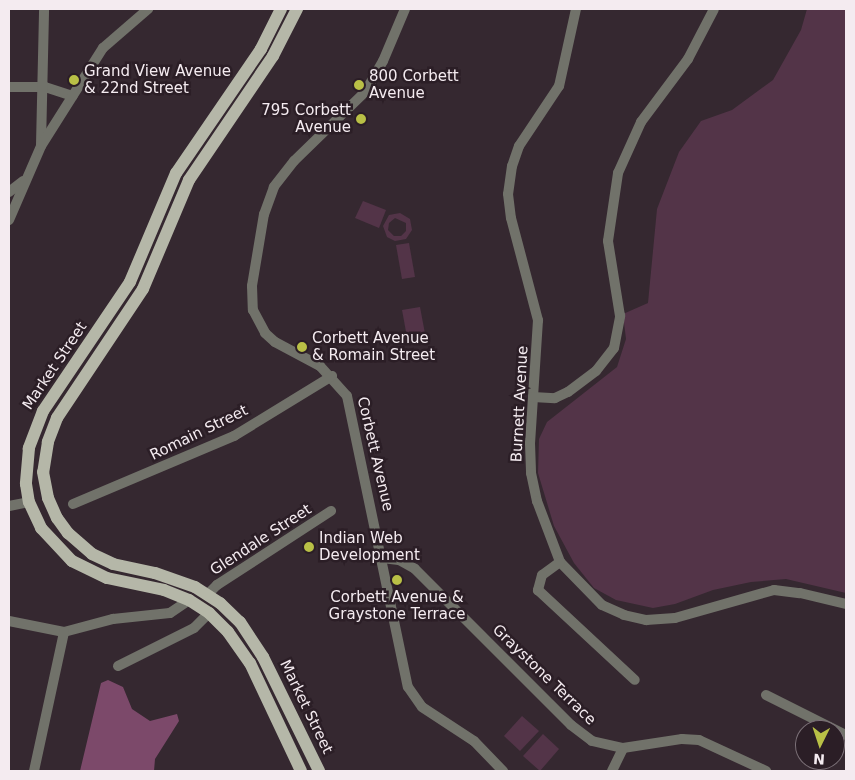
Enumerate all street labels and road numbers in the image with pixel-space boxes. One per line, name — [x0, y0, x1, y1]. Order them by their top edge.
street label: Market Street — [19, 319, 91, 413]
street label: Burnett Avenue — [508, 345, 532, 463]
street label: Corbett Avenue — [353, 395, 397, 513]
street label: Romain Street — [147, 402, 251, 464]
street label: Glendale Street — [207, 501, 315, 579]
street label: Graystone Terrace — [489, 621, 599, 729]
street label: Market Street — [276, 657, 336, 757]

